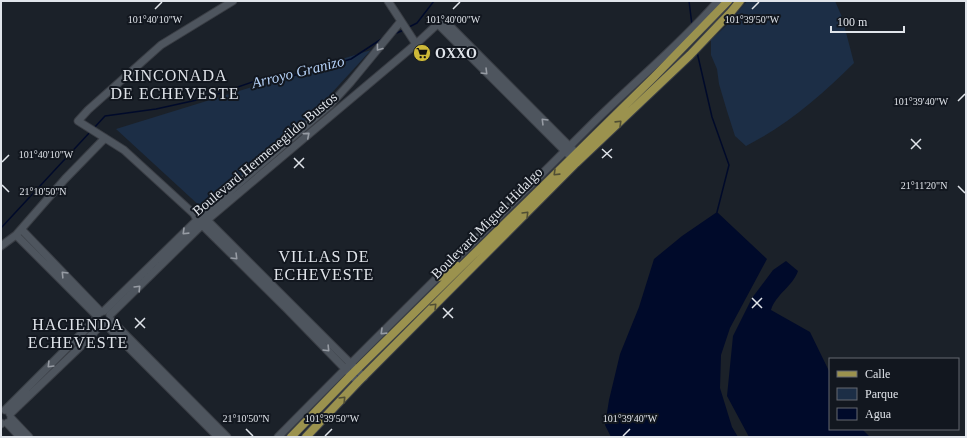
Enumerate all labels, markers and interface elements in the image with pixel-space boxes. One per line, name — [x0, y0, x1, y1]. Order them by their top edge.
scale bar — [831, 8, 904, 34]
text: 101°40'10"W — [128, 14, 183, 25]
text: 101°40'00"W — [426, 14, 481, 25]
text: 101°39'50"W — [725, 14, 780, 25]
text: 100 m — [837, 15, 868, 29]
one-way arrow — [377, 43, 384, 50]
supermarket icon: OXXO — [412, 43, 432, 63]
place label: OXXO — [435, 46, 477, 61]
water label: Arroyo Granizo — [249, 53, 346, 91]
district label: RINCONADA DE ECHEVESTE — [111, 67, 239, 102]
one-way arrow — [480, 67, 488, 75]
street label: Boulevard Hermenegildo Bustos — [190, 89, 340, 219]
text: 101°39'40"W — [894, 96, 949, 107]
one-way arrow — [541, 118, 549, 126]
one-way arrow — [614, 120, 622, 128]
one-way arrow — [303, 133, 310, 140]
text: 101°40'10"W — [19, 149, 74, 160]
street label: Boulevard Miguel Hidalgo — [428, 164, 546, 282]
one-way arrow — [553, 168, 561, 176]
text: 21°11'20"N — [901, 180, 947, 191]
text: 21°10'50"N — [19, 186, 67, 197]
one-way arrow — [521, 211, 529, 219]
one-way arrow — [182, 227, 190, 234]
district label: VILLAS DE ECHEVESTE — [274, 248, 374, 283]
one-way arrow — [230, 252, 238, 260]
one-way arrow — [62, 271, 69, 279]
one-way arrow — [133, 285, 141, 293]
one-way arrow — [429, 303, 437, 311]
district label: HACIENDA ECHEVESTE — [28, 316, 128, 351]
one-way arrow — [380, 327, 388, 335]
one-way arrow — [322, 344, 329, 352]
legend — [829, 358, 959, 430]
one-way arrow — [47, 360, 55, 368]
text: Calle — [865, 367, 890, 381]
text: Parque — [865, 387, 898, 401]
one-way arrow — [338, 396, 346, 404]
text: Agua — [865, 407, 892, 421]
text: 21°10'50"N — [222, 413, 270, 424]
text: 101°39'50"W — [305, 413, 360, 424]
text: 101°39'40"W — [603, 413, 658, 424]

